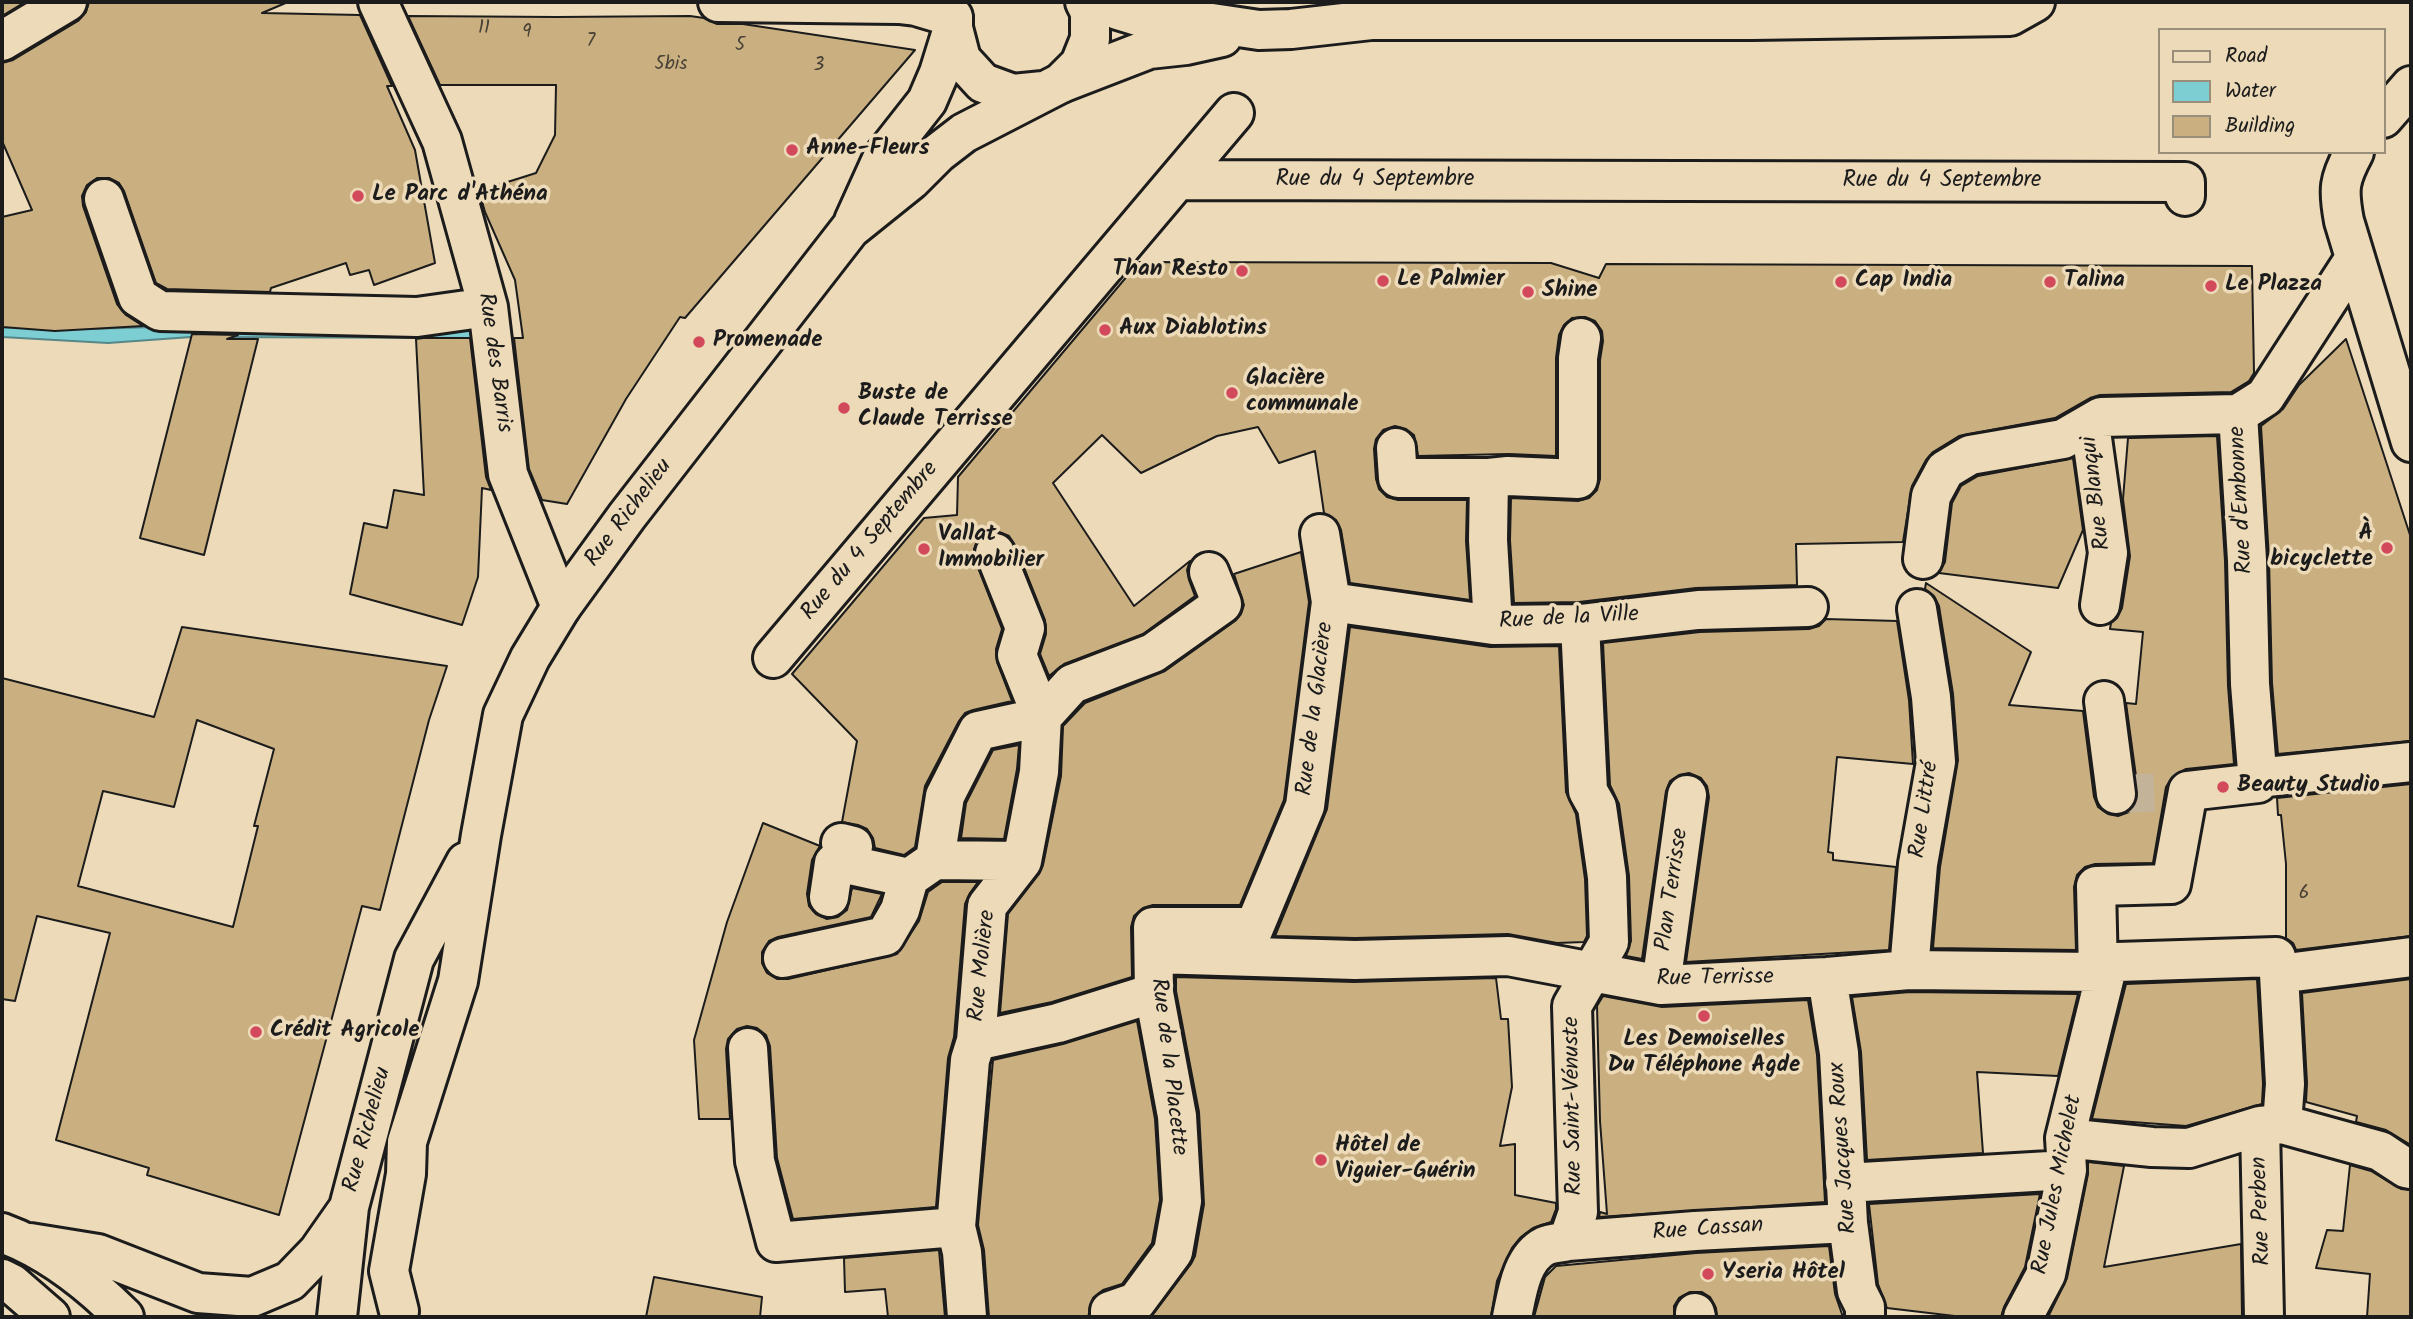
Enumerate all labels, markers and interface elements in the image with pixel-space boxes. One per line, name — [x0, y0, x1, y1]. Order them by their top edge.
house number: 11 — [478, 19, 490, 41]
house number: 9 — [522, 23, 532, 45]
legend — [2158, 28, 2385, 154]
house number: 7 — [587, 32, 595, 54]
house number: 5 — [735, 36, 745, 58]
text: Road — [2225, 40, 2267, 73]
house number: 5bis — [655, 55, 687, 77]
house number: 3 — [814, 56, 824, 78]
text: Water — [2225, 75, 2276, 108]
text: Building — [2225, 110, 2295, 143]
place label: Anne-Fleurs — [806, 136, 929, 164]
marker: Anne-Fleurs — [784, 142, 800, 158]
street label: Rue du 4 Septembre — [1276, 167, 1474, 195]
street label: Rue du 4 Septembre — [1843, 168, 2041, 196]
place label: Le Parc d'Athéna — [372, 182, 548, 210]
marker: Le Parc d'Athéna — [350, 188, 366, 204]
place label: Than Resto — [1113, 257, 1228, 285]
marker: Than Resto — [1234, 263, 1250, 279]
place label: Le Palmier — [1397, 267, 1504, 295]
place label: Cap India — [1855, 268, 1952, 296]
place label: Talina — [2064, 268, 2125, 296]
place label: Le Plazza — [2225, 272, 2322, 300]
marker: Le Palmier — [1375, 273, 1391, 289]
marker: Cap India — [1833, 274, 1849, 290]
marker: Talina — [2042, 274, 2058, 290]
place label: Shine — [1542, 278, 1598, 306]
marker: Le Plazza — [2203, 278, 2219, 294]
marker: Shine — [1520, 284, 1536, 300]
street label: Rue des Barris — [470, 291, 516, 435]
place label: Aux Diablotins — [1119, 316, 1267, 344]
marker: Aux Diablotins — [1097, 322, 1113, 338]
place label: Promenade — [713, 328, 823, 356]
marker: Promenade — [691, 334, 707, 350]
place label: Glacière communale — [1246, 366, 1358, 420]
place label: Buste de Claude Terrisse — [858, 381, 1013, 435]
marker: Glacière communale — [1224, 385, 1240, 401]
marker: Buste de Claude Terrisse — [836, 400, 852, 416]
street label: Rue d'Embonne — [2225, 425, 2261, 575]
street label: Rue Blanqui — [2077, 434, 2119, 552]
street label: Rue Richelieu — [580, 454, 680, 574]
street label: Rue du 4 Septembre — [797, 457, 945, 627]
place label: À bicyclette — [2270, 521, 2373, 575]
place label: Vallat Immobilier — [938, 522, 1044, 576]
marker: À bicyclette — [2379, 540, 2395, 556]
marker: Vallat Immobilier — [916, 541, 932, 557]
street label: Rue de la Ville — [1498, 603, 1640, 637]
street label: Rue de la Glacière — [1293, 620, 1341, 798]
street label: Rue Littré — [1906, 760, 1946, 860]
place label: Beauty Studio — [2237, 773, 2380, 801]
marker: Beauty Studio — [2215, 779, 2231, 795]
street label: Plan Terrisse — [1652, 827, 1696, 953]
house number: 6 — [2299, 884, 2309, 906]
street label: Rue Molière — [964, 909, 1004, 1023]
street label: Rue Terrisse — [1656, 965, 1774, 995]
street label: Rue de la Placette — [1142, 977, 1192, 1157]
marker: Les Demoiselles Du Téléphone Agde — [1696, 1008, 1712, 1024]
street label: Rue Saint-Vénuste — [1560, 1016, 1590, 1196]
place label: Crédit Agricole — [270, 1018, 419, 1046]
marker: Crédit Agricole — [248, 1024, 264, 1040]
place label: Les Demoiselles Du Téléphone Agde — [1608, 1027, 1800, 1081]
street label: Rue Jacques Roux — [1825, 1061, 1865, 1235]
street label: Rue Richelieu — [339, 1064, 399, 1196]
street label: Rue Jules Michelet — [2028, 1093, 2090, 1277]
place label: Hôtel de Viguier-Guérin — [1335, 1133, 1476, 1187]
marker: Hôtel de Viguier-Guérin — [1313, 1152, 1329, 1168]
street label: Rue Perben — [2247, 1156, 2279, 1266]
street label: Rue Cassan — [1652, 1213, 1764, 1249]
place label: Yseria Hôtel — [1722, 1260, 1845, 1288]
marker: Yseria Hôtel — [1700, 1266, 1716, 1282]

